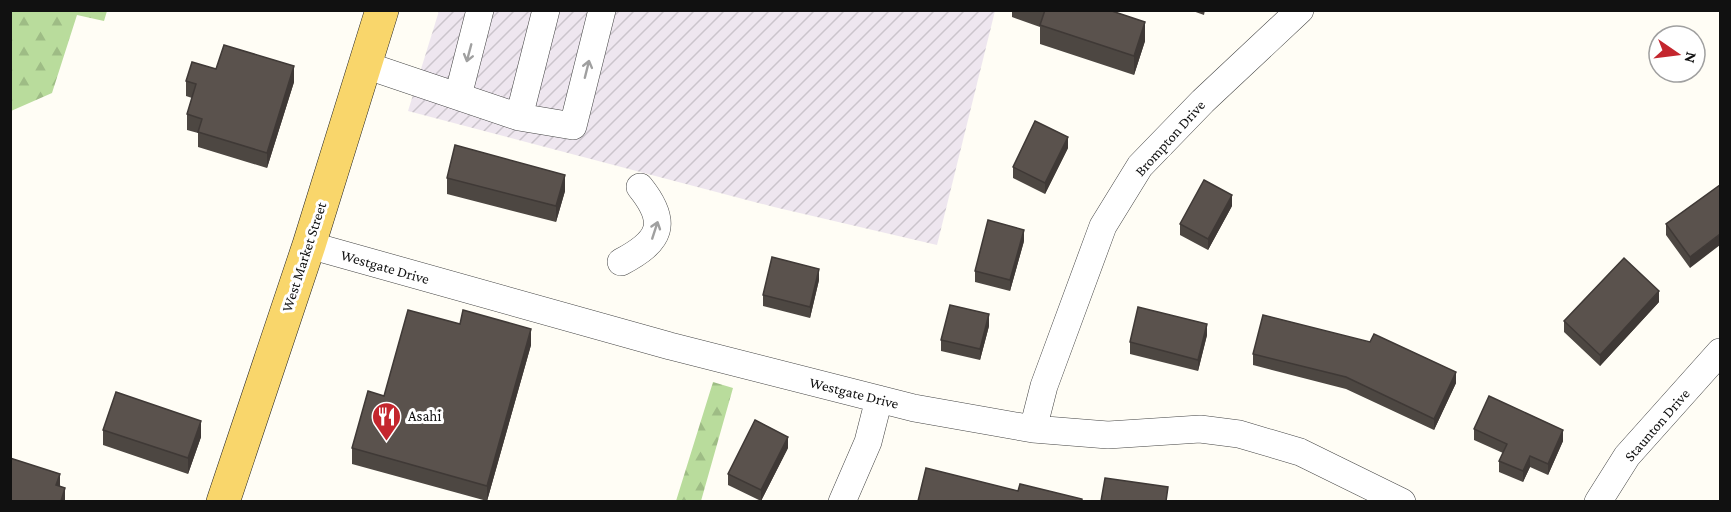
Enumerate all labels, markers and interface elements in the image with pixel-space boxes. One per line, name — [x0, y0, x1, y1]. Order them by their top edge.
north arrow — [1647, 24, 1707, 84]
one-way arrow — [462, 43, 474, 62]
text: N — [1681, 50, 1701, 65]
one-way arrow — [582, 60, 594, 79]
street label: Brompton Drive — [1132, 97, 1209, 180]
street label: West Market Street — [279, 199, 330, 314]
one-way arrow — [651, 221, 662, 240]
street label: Westgate Drive — [339, 247, 432, 288]
street label: Westgate Drive — [807, 374, 901, 413]
street label: Staunton Drive — [1621, 385, 1693, 464]
restaurant icon: Asahi — [371, 400, 403, 442]
place label: Asahi — [408, 408, 441, 424]

